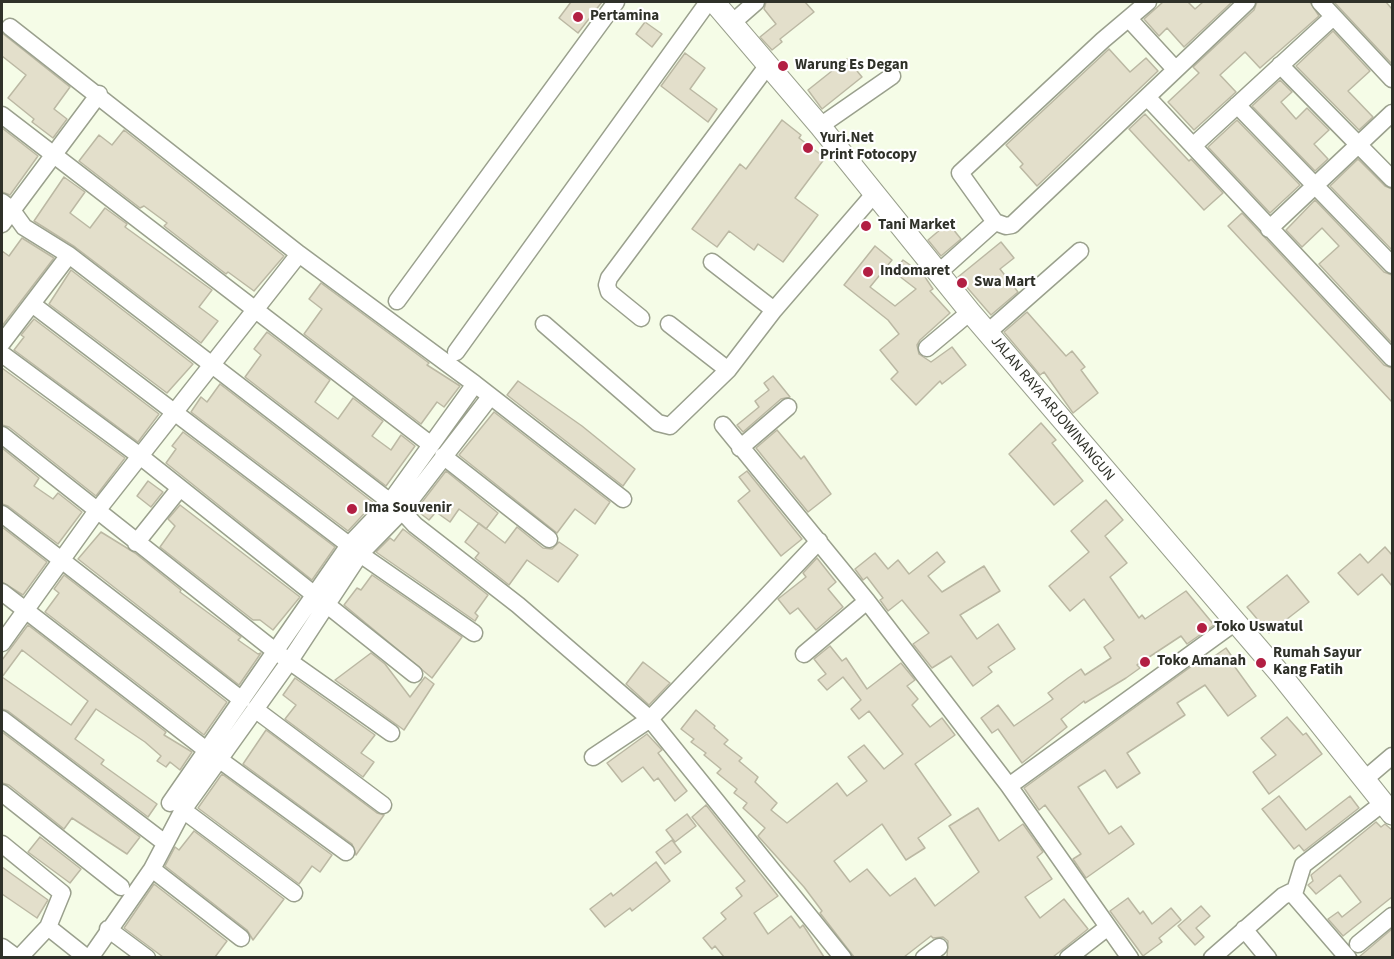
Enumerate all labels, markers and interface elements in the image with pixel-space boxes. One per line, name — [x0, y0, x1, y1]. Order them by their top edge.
place label: Pertamina — [590, 8, 659, 26]
marker: Pertamina — [571, 10, 585, 24]
place label: Warung Es Degan — [795, 57, 908, 75]
marker: Warung Es Degan — [776, 59, 790, 73]
place label: Yuri.Net Print Fotocopy — [820, 130, 917, 165]
marker: Yuri.Net Print Fotocopy — [801, 141, 815, 155]
place label: Tani Market — [878, 217, 955, 235]
marker: Tani Market — [859, 219, 873, 233]
place label: Indomaret — [880, 263, 950, 281]
marker: Indomaret — [861, 265, 875, 279]
place label: Swa Mart — [974, 274, 1036, 292]
marker: Swa Mart — [955, 276, 969, 290]
street label: JALAN RAYA ARJOWINANGUN — [986, 333, 1118, 485]
place label: Ima Souvenir — [364, 500, 452, 518]
marker: Ima Souvenir — [345, 502, 359, 516]
place label: Toko Uswatul — [1214, 619, 1303, 637]
marker: Toko Uswatul — [1195, 621, 1209, 635]
place label: Rumah Sayur Kang Fatih — [1273, 645, 1362, 680]
place label: Toko Amanah — [1157, 653, 1246, 671]
marker: Toko Amanah — [1138, 655, 1152, 669]
marker: Rumah Sayur Kang Fatih — [1254, 656, 1268, 670]

